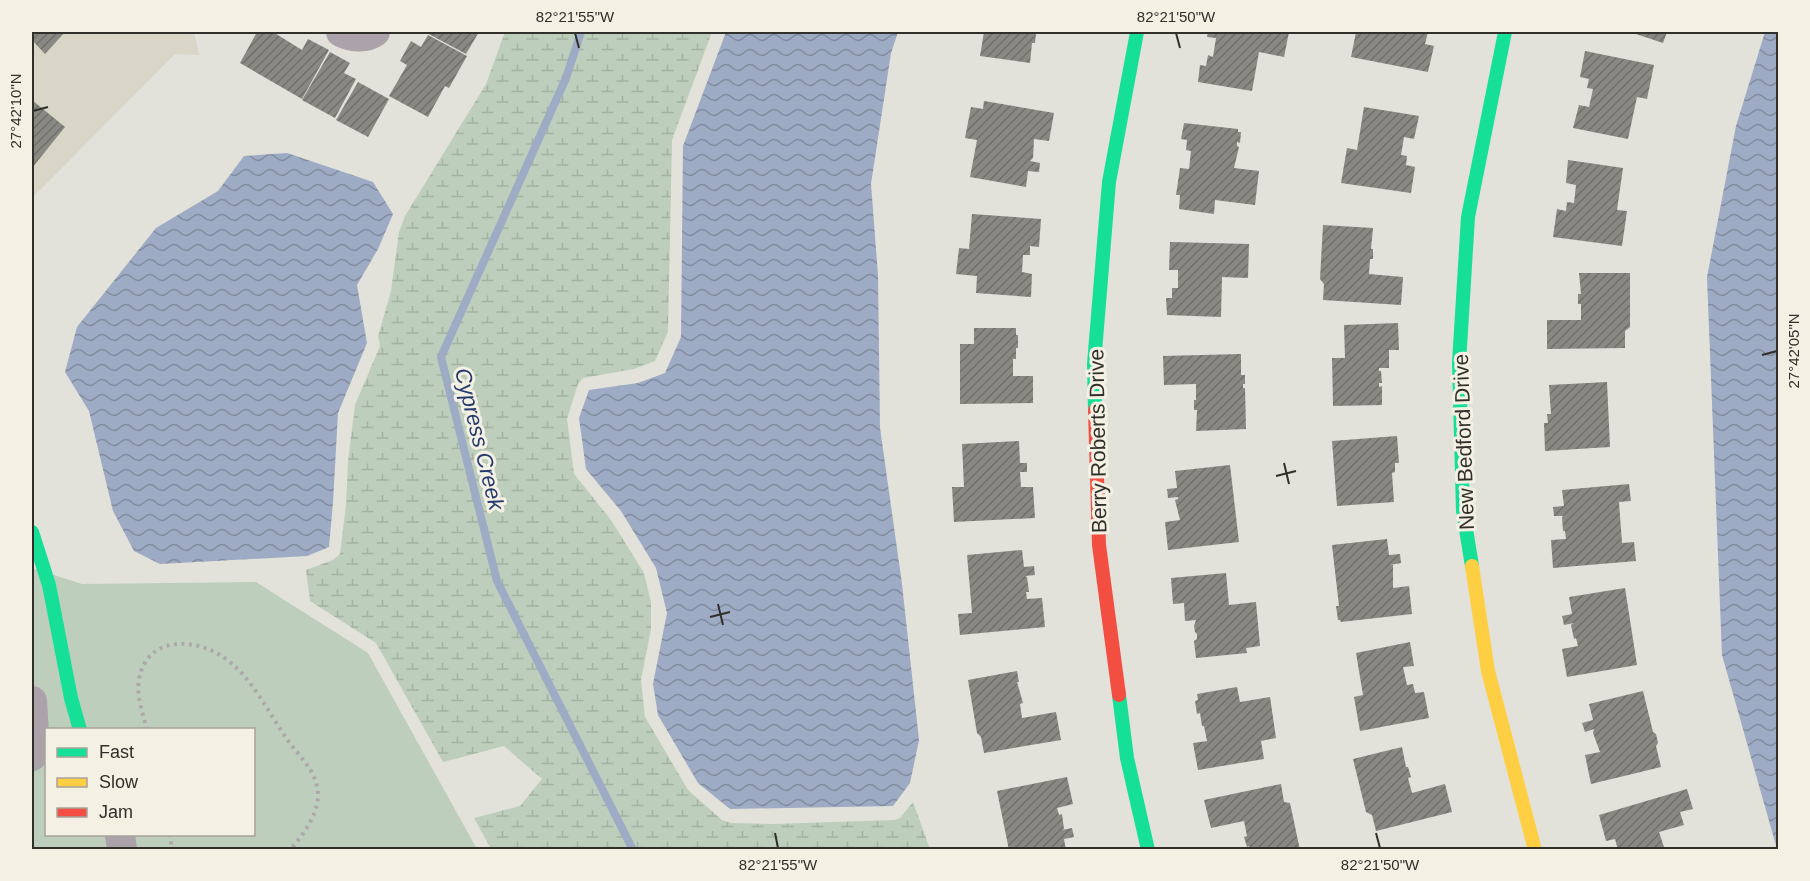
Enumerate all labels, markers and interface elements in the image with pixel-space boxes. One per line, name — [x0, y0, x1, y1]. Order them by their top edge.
text: 82°21'55"W — [536, 8, 615, 25]
text: 82°21'50"W — [1137, 8, 1216, 25]
text: 27°42'10"N — [7, 73, 24, 149]
text: 27°42'05"N — [1785, 313, 1802, 389]
street label: Berry Roberts Drive — [1084, 349, 1111, 533]
street label: New Bedford Drive — [1449, 354, 1478, 530]
water label: Cypress Creek — [450, 366, 509, 514]
legend — [45, 728, 255, 836]
text: Fast — [99, 742, 134, 762]
text: Slow — [99, 772, 139, 792]
text: Jam — [99, 802, 133, 822]
text: 82°21'55"W — [739, 856, 818, 873]
text: 82°21'50"W — [1341, 856, 1420, 873]

